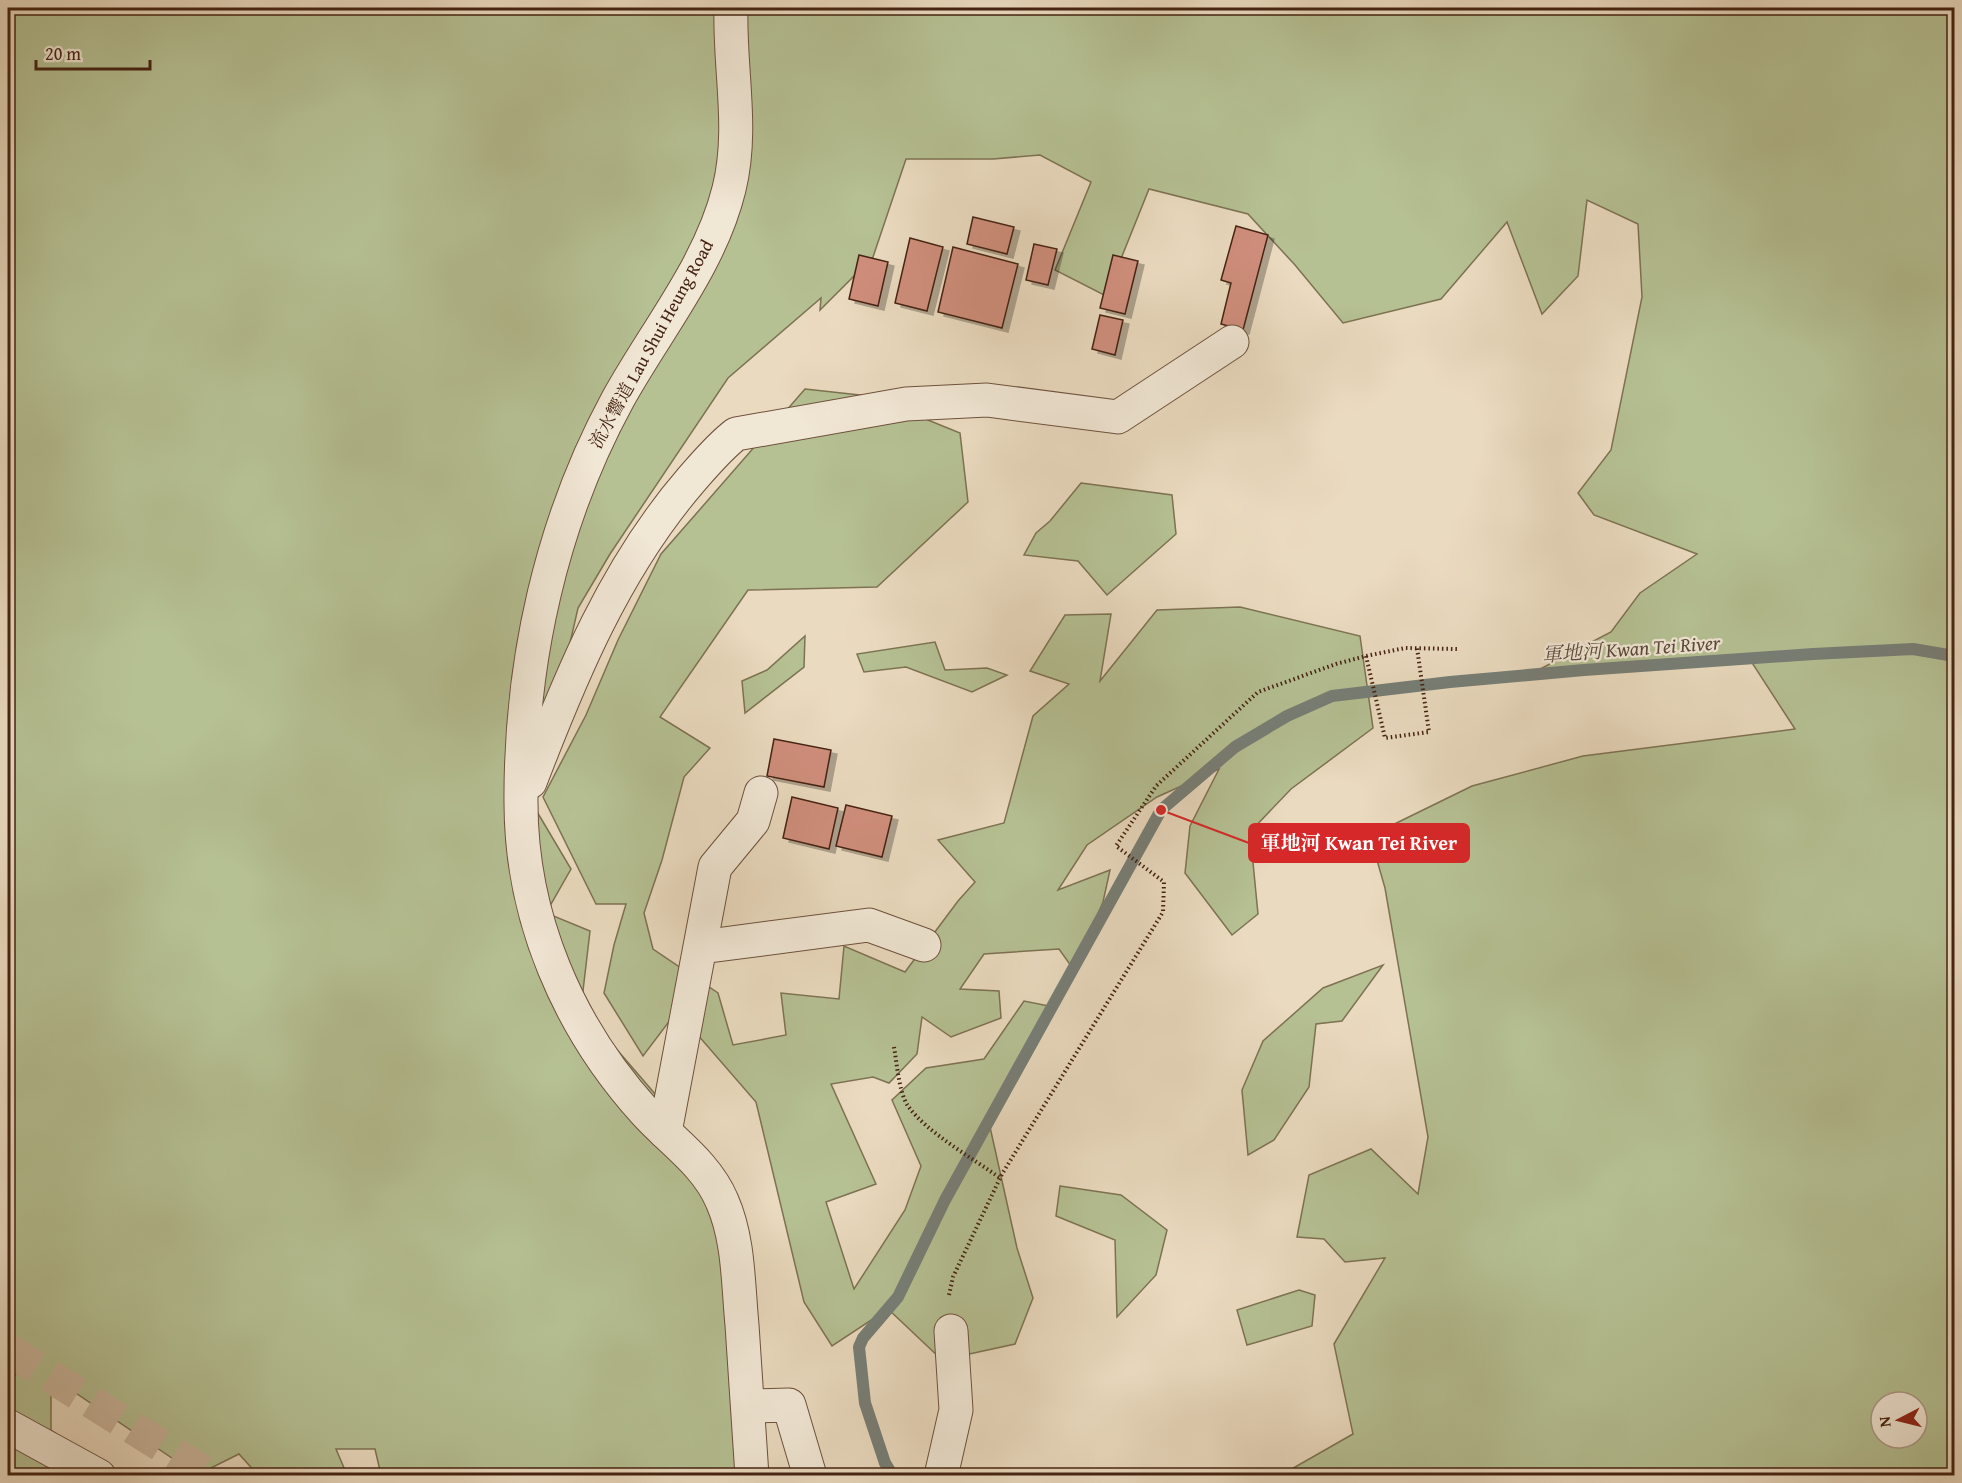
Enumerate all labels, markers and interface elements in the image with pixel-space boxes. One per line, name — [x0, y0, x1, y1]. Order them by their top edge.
scale bar — [36, 33, 150, 71]
text: 20 m — [45, 40, 81, 67]
street label: 流水響道 Lau Shui Heung Road — [582, 234, 720, 453]
water label: 軍地河 Kwan Tei River — [1541, 627, 1722, 669]
callout: 軍地河 Kwan Tei River — [1249, 824, 1469, 862]
text: 軍地河 Kwan Tei River — [1261, 828, 1457, 857]
north arrow — [1869, 1390, 1929, 1450]
text: N — [1872, 1415, 1897, 1429]

